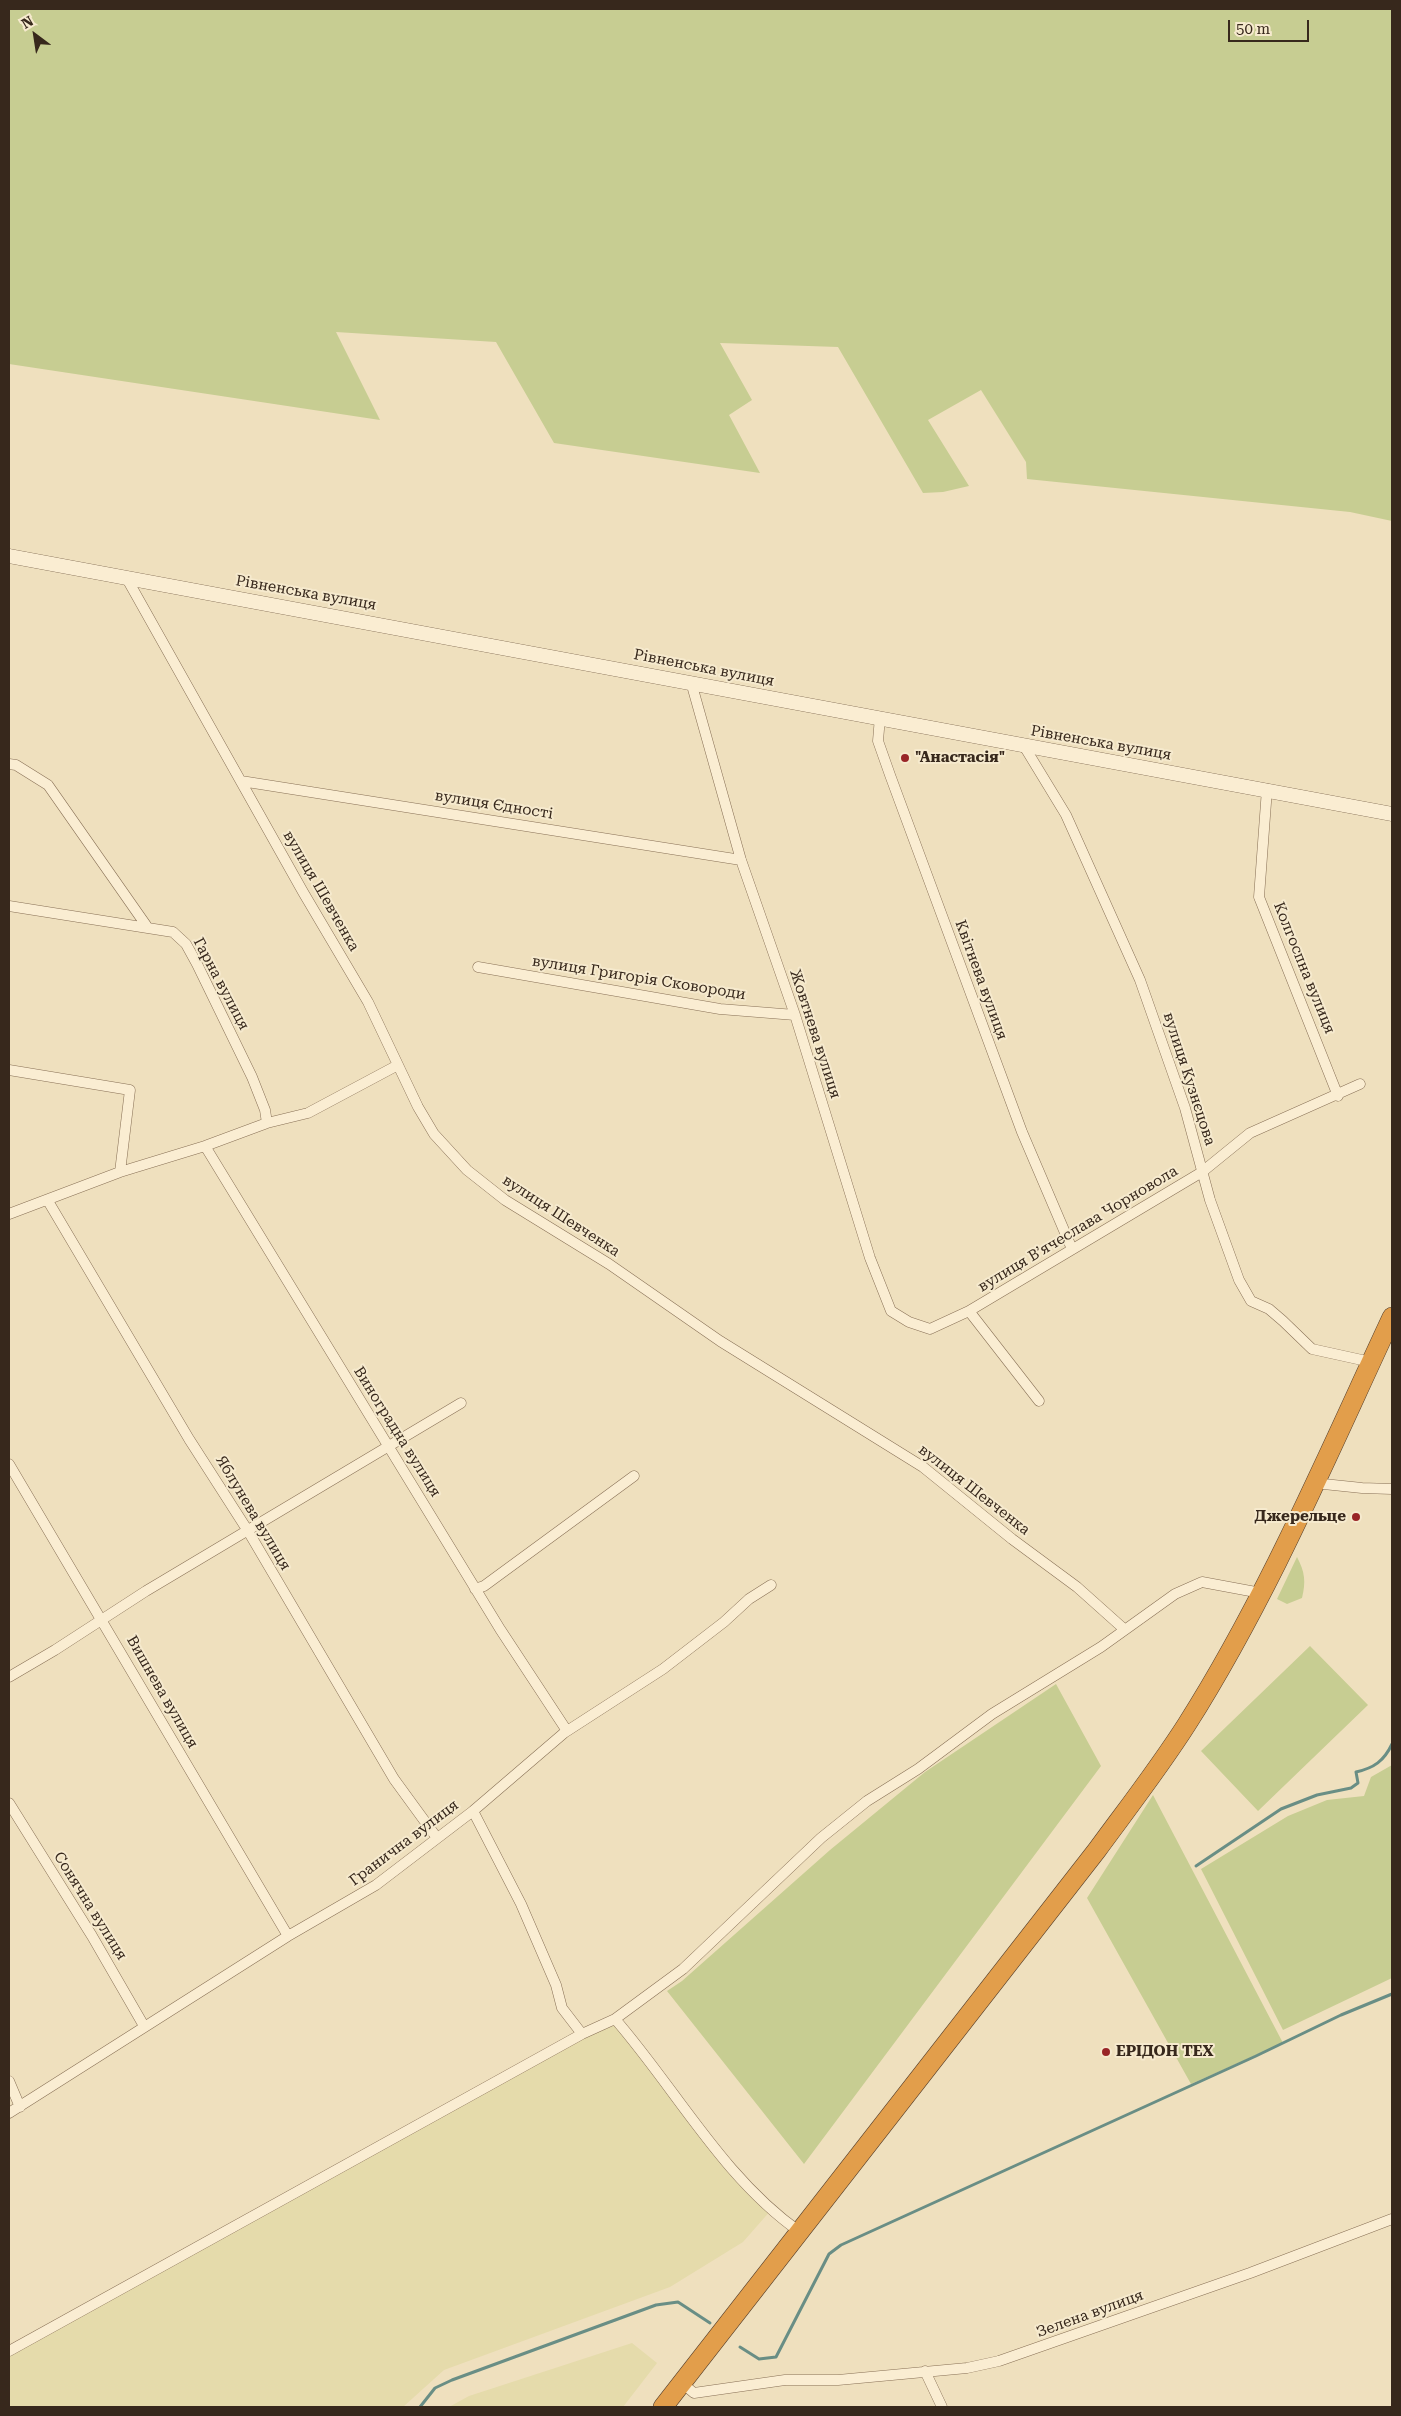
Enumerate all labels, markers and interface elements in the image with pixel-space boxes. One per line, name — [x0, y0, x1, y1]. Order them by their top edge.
north arrow — [10, 10, 60, 60]
scale bar — [1231, 10, 1312, 42]
text: N — [19, 13, 36, 32]
text: 50 m — [1236, 20, 1270, 38]
street label: Рівненська вулиця — [234, 572, 378, 614]
street label: Рівненська вулиця — [632, 646, 776, 690]
street label: Рівненська вулиця — [1029, 722, 1173, 764]
place label: "Анастасія" — [915, 749, 1005, 767]
marker: "Анастасія" — [899, 752, 911, 764]
street label: вулиця Єдності — [434, 787, 554, 823]
street label: вулиця Шевченка — [279, 827, 363, 955]
street label: Колгоспна вулиця — [1269, 900, 1339, 1036]
street label: Квітнева вулиця — [951, 918, 1011, 1042]
street label: Гарна вулиця — [189, 935, 253, 1033]
street label: вулиця Григорія Сковороди — [531, 952, 747, 1004]
street label: Жовтнева вулиця — [786, 967, 844, 1101]
street label: вулиця Кузнєцова — [1159, 1010, 1219, 1148]
street label: вулиця Вʼячеслава Чорновола — [975, 1162, 1181, 1296]
street label: вулиця Шевченка — [499, 1171, 623, 1261]
street label: Виноградна вулиця — [350, 1363, 444, 1501]
street label: вулиця Шевченка — [915, 1441, 1033, 1539]
street label: Яблунева вулиця — [212, 1452, 294, 1574]
place label: Джерельце — [1254, 1508, 1346, 1526]
marker: Джерельце — [1350, 1511, 1362, 1523]
street label: Вишнева вулиця — [122, 1633, 202, 1751]
street label: Гранична вулиця — [346, 1796, 462, 1890]
street label: Сонячна вулиця — [49, 1849, 131, 1963]
place label: ЕРІДОН ТЕХ — [1116, 2043, 1213, 2061]
marker: ЕРІДОН ТЕХ — [1100, 2046, 1112, 2058]
street label: Зелена вулиця — [1034, 2286, 1146, 2342]

